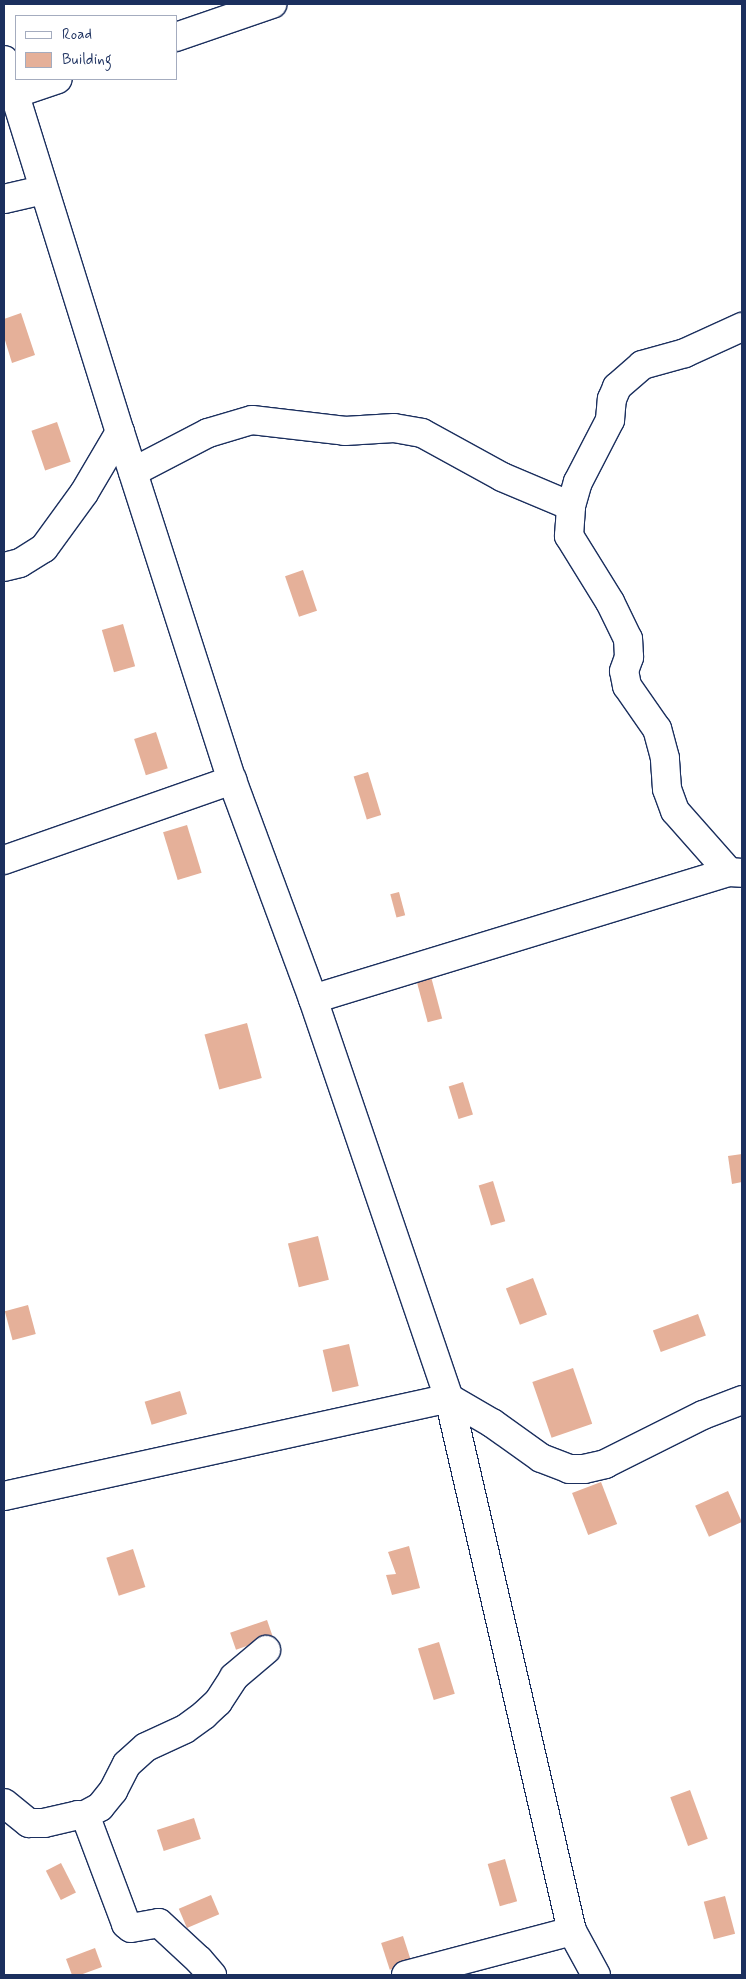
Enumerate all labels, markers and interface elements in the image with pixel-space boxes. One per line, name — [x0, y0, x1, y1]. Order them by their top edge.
legend — [15, 15, 178, 80]
text: Road — [62, 25, 92, 45]
text: Building — [62, 50, 112, 70]

